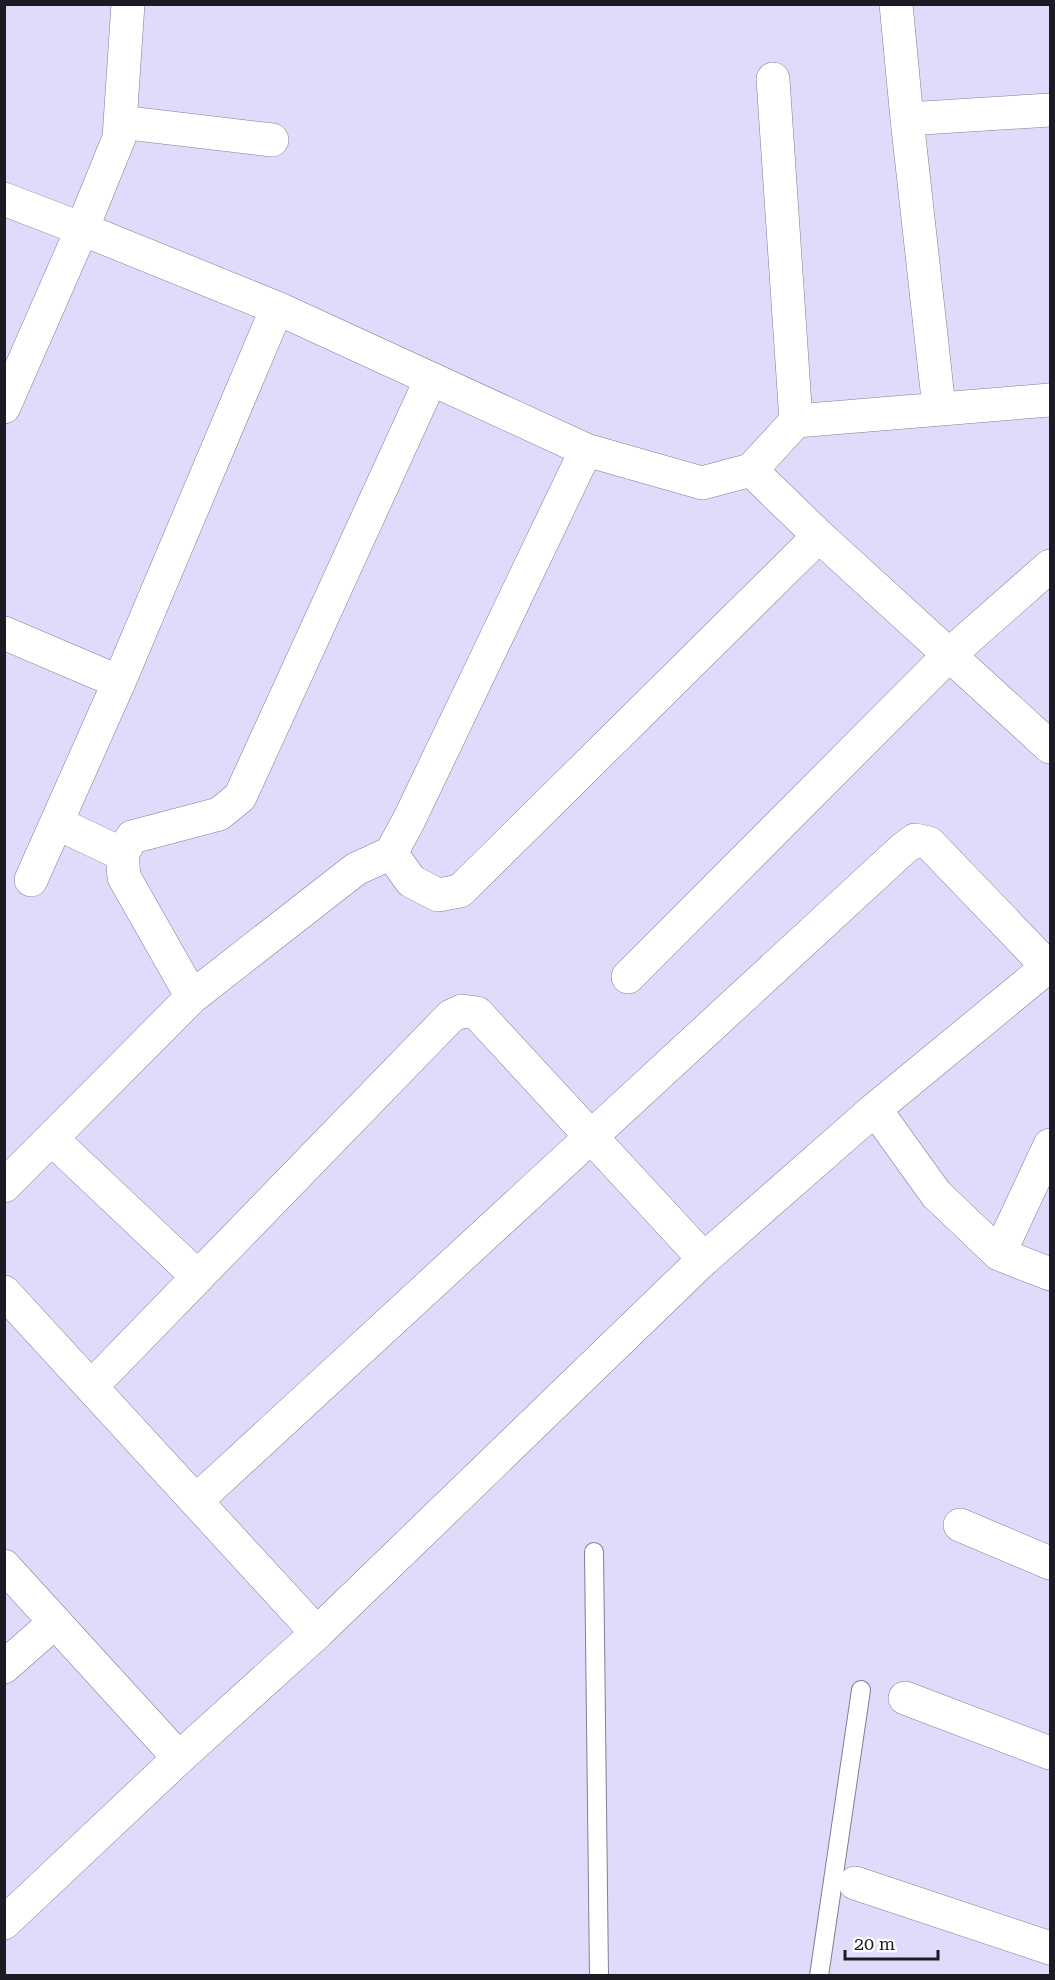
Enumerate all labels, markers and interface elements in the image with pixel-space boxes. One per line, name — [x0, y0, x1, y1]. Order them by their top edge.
scale bar — [845, 1923, 938, 1961]
text: 20 m — [854, 1933, 895, 1954]

